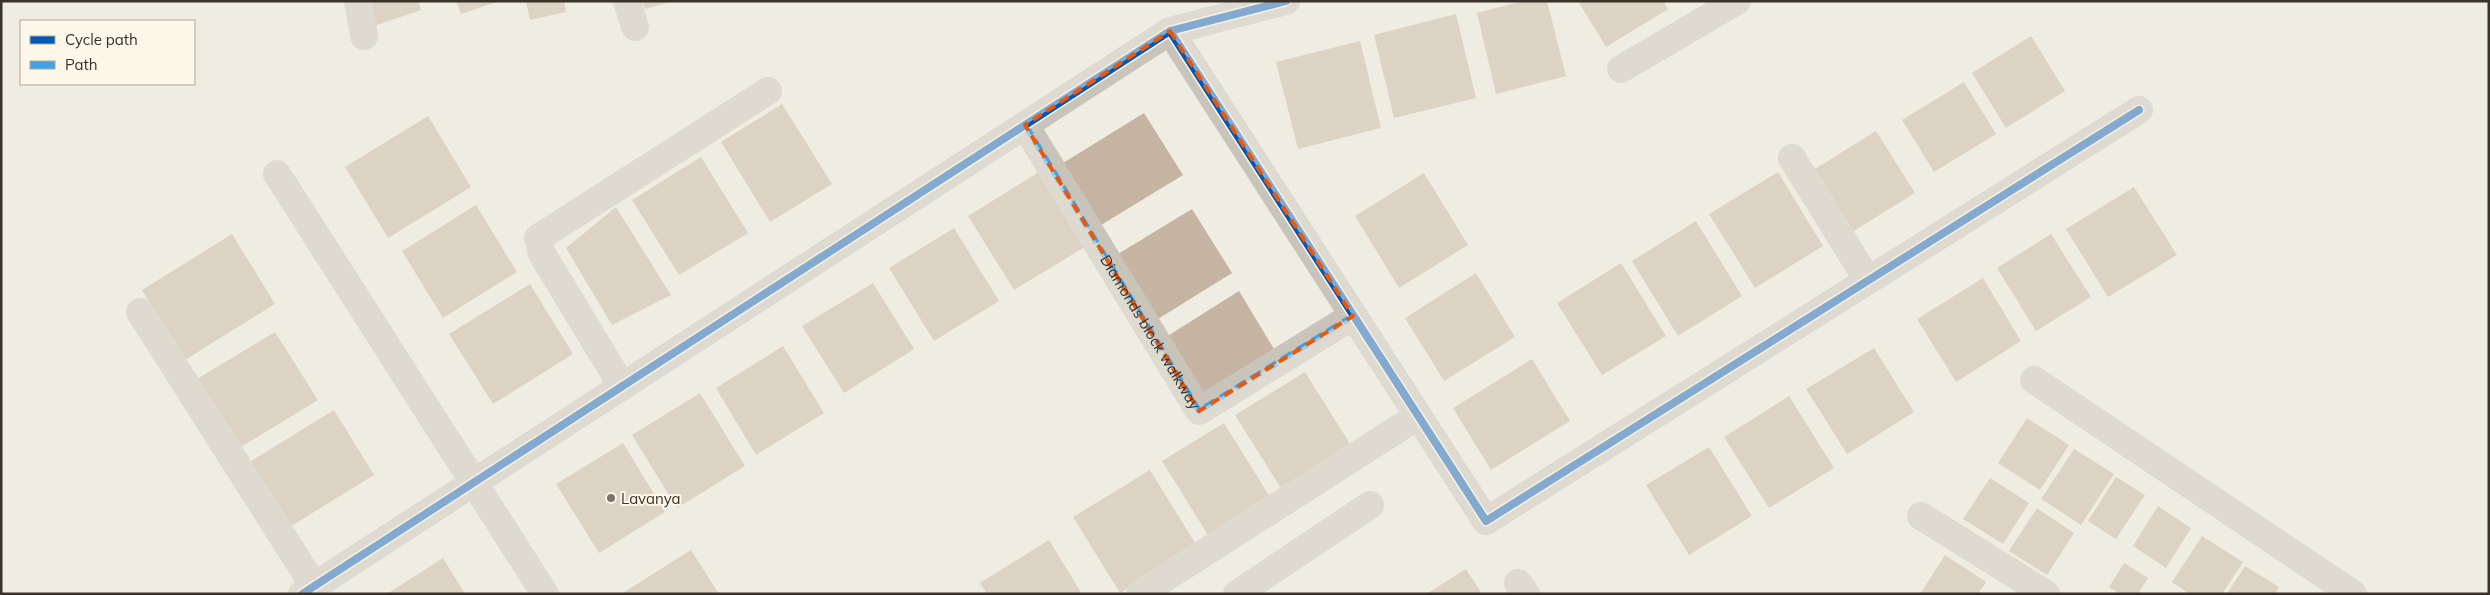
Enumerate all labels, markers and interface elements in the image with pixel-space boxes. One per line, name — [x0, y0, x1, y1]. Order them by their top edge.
legend — [20, 20, 195, 85]
text: Cycle path — [65, 30, 138, 49]
text: Path — [65, 55, 97, 74]
street label: Diamonds block walkway — [1096, 251, 1205, 413]
place label: Lavanya — [621, 489, 680, 508]
marker: Lavanya — [605, 492, 617, 504]

